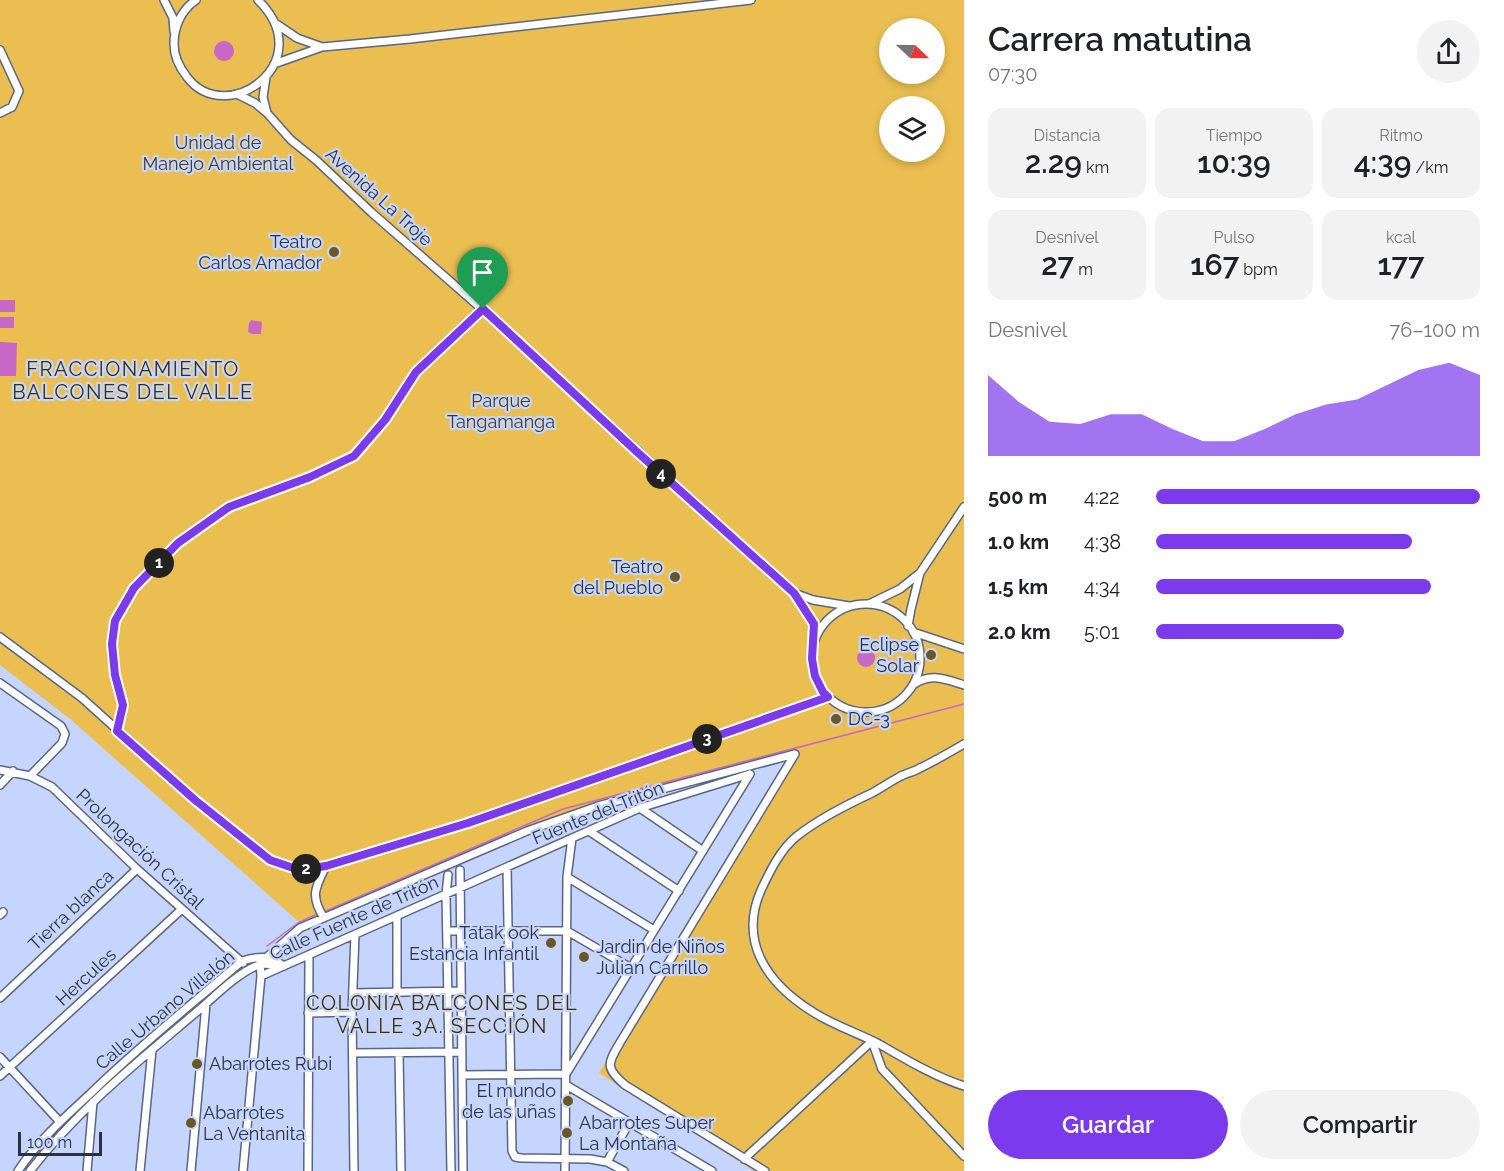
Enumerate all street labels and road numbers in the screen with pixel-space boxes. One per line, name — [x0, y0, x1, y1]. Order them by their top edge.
street label: Avenida La Troje — [322, 143, 437, 250]
street label: Fuente del Tritón — [529, 777, 666, 848]
street label: Prolongación Cristal — [72, 784, 208, 913]
street label: Tierra blanca — [24, 865, 117, 954]
street label: Calle Fuente de Tritón — [266, 871, 441, 964]
street label: Hercules — [51, 943, 120, 1010]
street label: Calle Urbano Villalón — [91, 945, 238, 1074]

